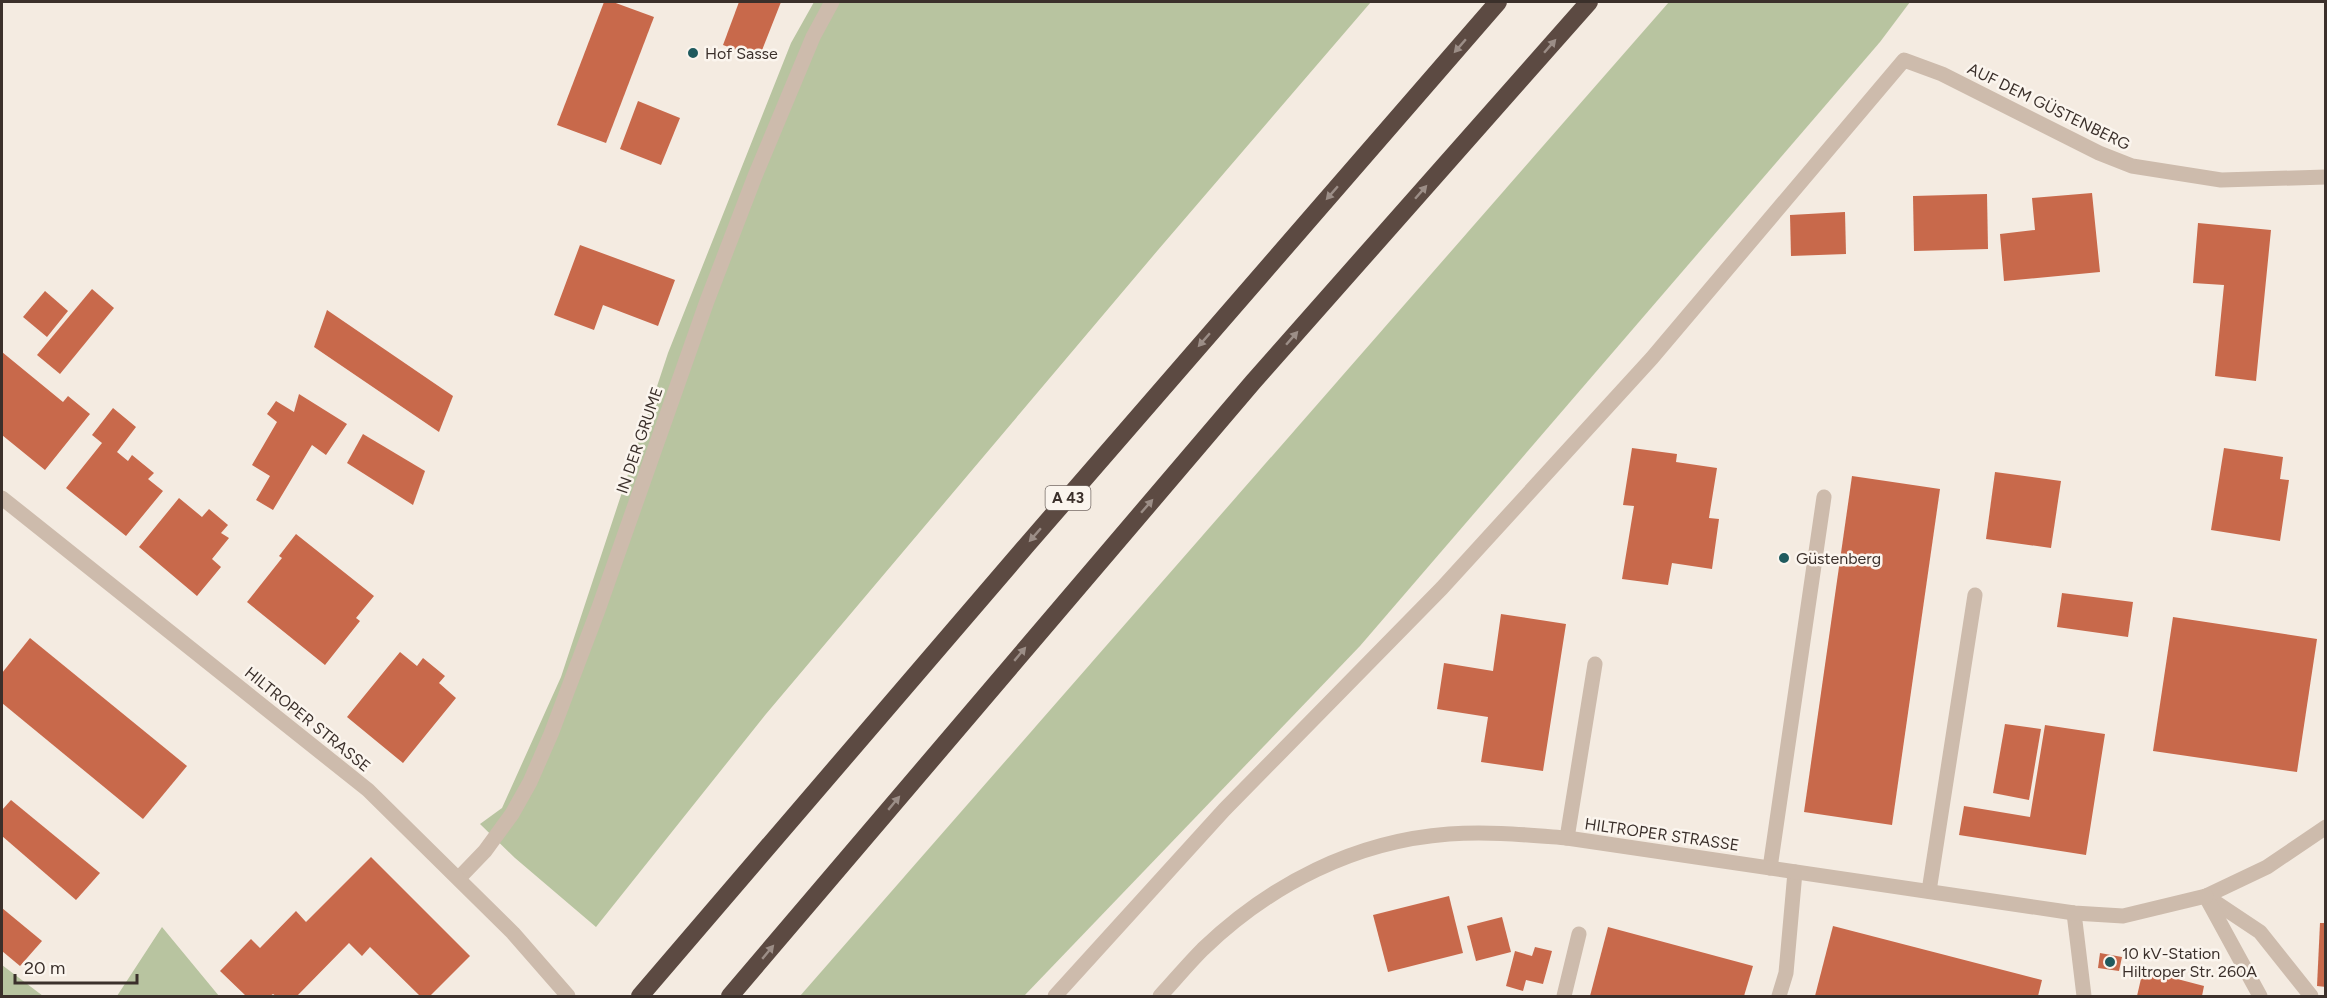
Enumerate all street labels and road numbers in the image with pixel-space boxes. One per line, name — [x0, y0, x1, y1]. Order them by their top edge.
street label: AUF DEM GÜSTENBERG — [1965, 59, 2133, 154]
street label: IN DER GRUME — [612, 384, 667, 496]
road number: A 43 — [1046, 486, 1090, 510]
street label: HILTROPER STRASSE — [241, 663, 374, 776]
street label: HILTROPER STRASSE — [1583, 814, 1741, 855]

